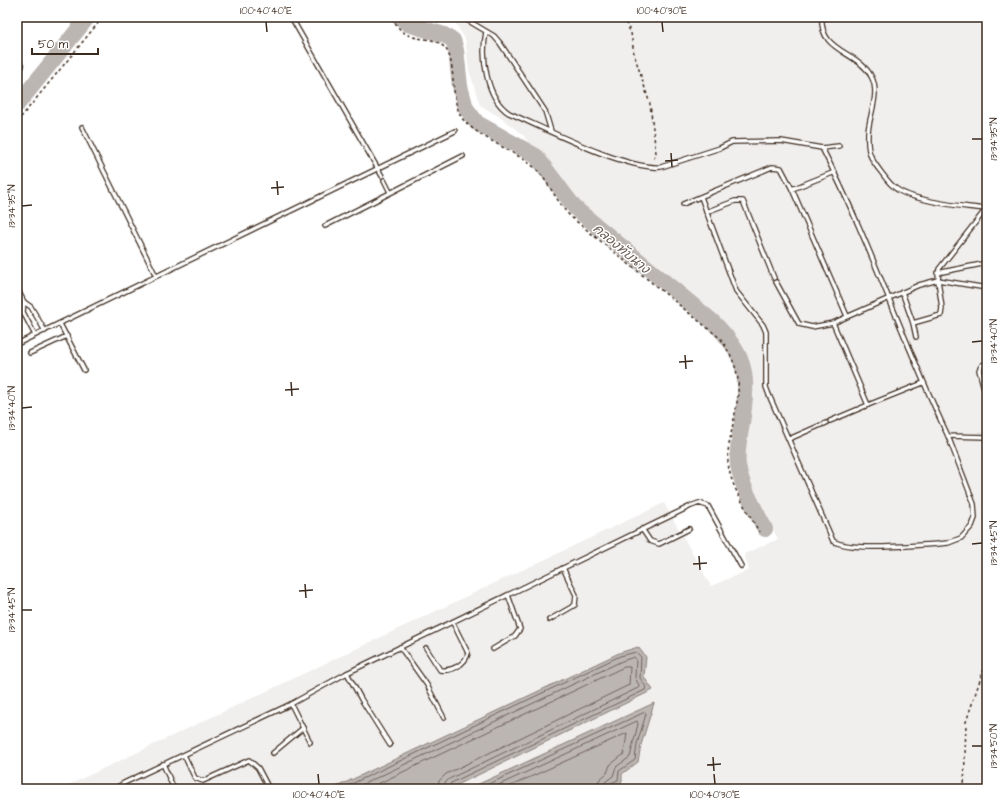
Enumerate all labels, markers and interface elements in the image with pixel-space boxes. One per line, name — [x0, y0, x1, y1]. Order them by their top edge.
text: 100°40'40"E — [240, 4, 292, 18]
text: 100°40'30"E — [637, 4, 687, 18]
scale bar — [32, 30, 98, 56]
text: 50 m — [38, 36, 69, 53]
text: 13°34'35"N — [987, 118, 1001, 160]
text: 13°34'35"N — [5, 185, 19, 227]
water label: คลองทับนาง — [589, 220, 655, 279]
text: 13°34'40"N — [987, 319, 1001, 363]
text: 13°34'40"N — [5, 386, 19, 430]
text: 13°34'45"N — [987, 521, 1001, 565]
text: 13°34'45"N — [5, 588, 19, 632]
text: 13°34'50"N — [987, 724, 1001, 768]
text: 100°40'40"E — [293, 788, 345, 802]
text: 100°40'30"E — [690, 788, 740, 802]

